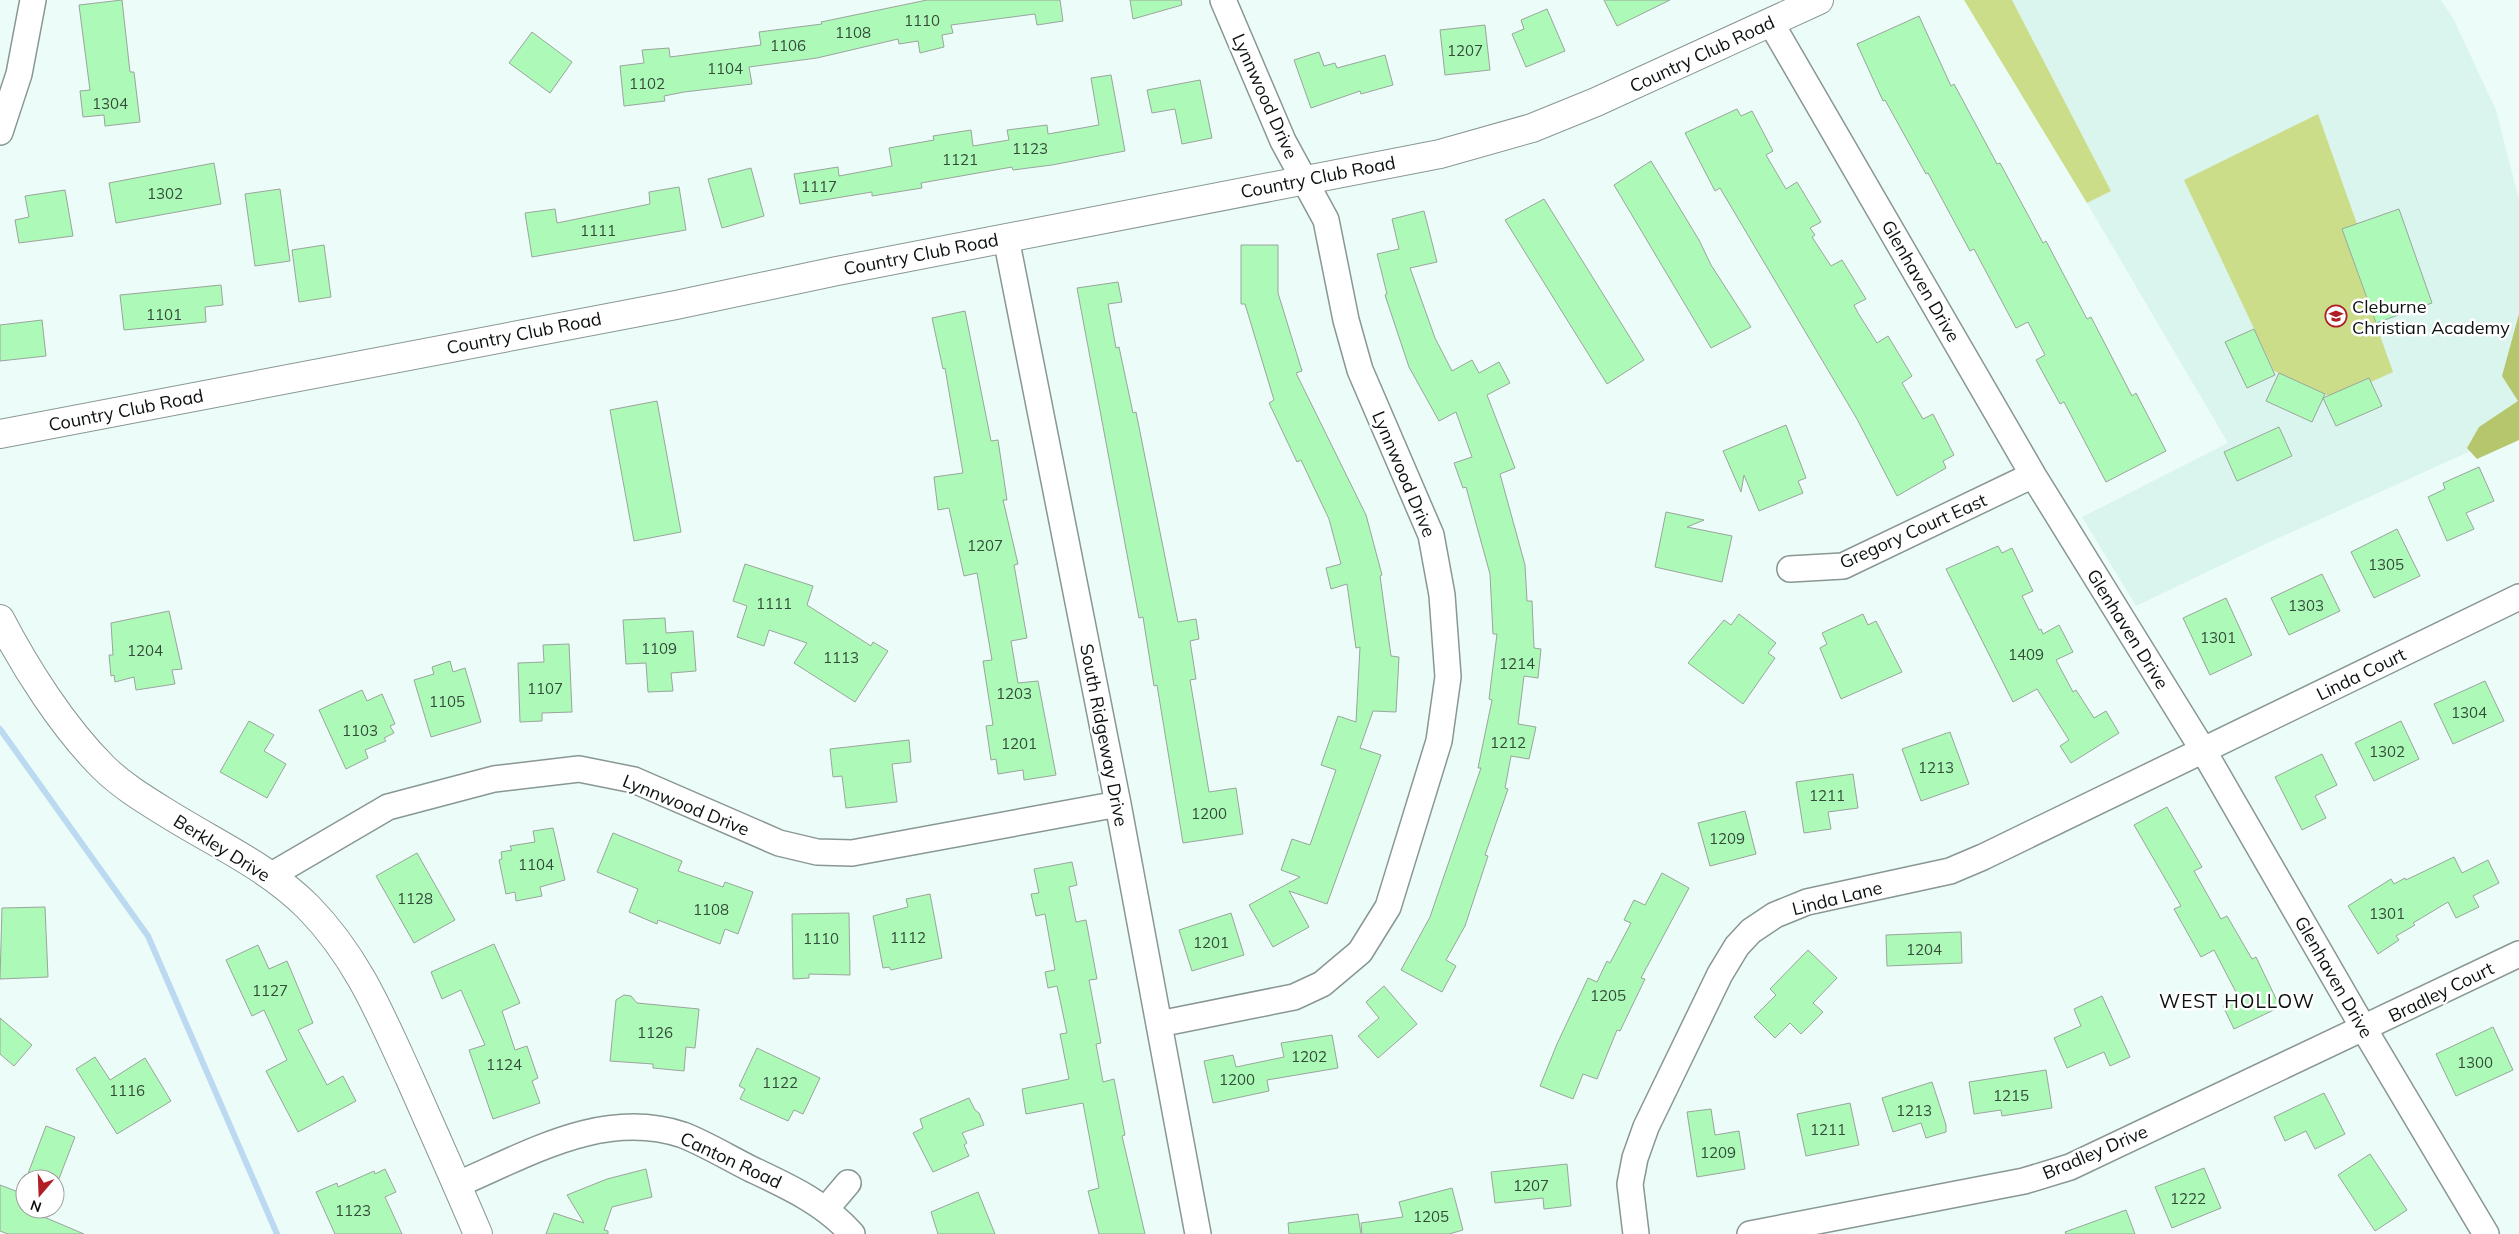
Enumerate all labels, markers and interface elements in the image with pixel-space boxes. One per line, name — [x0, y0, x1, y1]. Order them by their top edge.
street label: Country Club Road — [1626, 10, 1778, 98]
house number: 1110 — [904, 11, 940, 30]
house number: 1108 — [835, 23, 871, 42]
street label: Lynnwood Drive — [1227, 30, 1303, 162]
house number: 1106 — [770, 36, 806, 55]
house number: 1207 — [1447, 41, 1483, 60]
house number: 1104 — [707, 59, 743, 78]
house number: 1102 — [629, 74, 665, 93]
house number: 1304 — [92, 94, 128, 113]
house number: 1123 — [1012, 139, 1048, 158]
house number: 1121 — [942, 150, 978, 169]
street label: Country Club Road — [1239, 151, 1397, 203]
house number: 1117 — [801, 177, 837, 196]
house number: 1302 — [147, 184, 183, 203]
street label: Glenhaven Drive — [1877, 216, 1965, 346]
house number: 1111 — [580, 221, 616, 240]
street label: Country Club Road — [842, 228, 1000, 280]
place label: Cleburne Christian Academy — [2352, 295, 2510, 339]
school or university icon: Cleburne Christian Academy — [2324, 304, 2348, 328]
house number: 1101 — [146, 305, 182, 324]
street label: Country Club Road — [445, 307, 603, 359]
street label: Country Club Road — [47, 384, 205, 436]
street label: Lynnwood Drive — [1367, 408, 1441, 540]
street label: Gregory Court East — [1836, 488, 1990, 574]
house number: 1207 — [967, 536, 1003, 555]
house number: 1305 — [2368, 555, 2404, 574]
street label: Glenhaven Drive — [2082, 565, 2174, 693]
house number: 1111 — [756, 594, 792, 613]
house number: 1303 — [2288, 596, 2324, 615]
house number: 1301 — [2200, 628, 2236, 647]
house number: 1109 — [641, 639, 677, 658]
house number: 1204 — [127, 641, 163, 660]
street label: South Ridgeway Drive — [1075, 642, 1133, 828]
street label: Linda Court — [2313, 642, 2409, 706]
house number: 1409 — [2008, 645, 2044, 664]
house number: 1113 — [823, 648, 859, 667]
house number: 1214 — [1499, 654, 1535, 673]
house number: 1107 — [527, 679, 563, 698]
house number: 1203 — [996, 684, 1032, 703]
house number: 1105 — [429, 692, 465, 711]
house number: 1304 — [2451, 703, 2487, 722]
house number: 1103 — [342, 721, 378, 740]
house number: 1212 — [1490, 733, 1526, 752]
house number: 1201 — [1001, 734, 1037, 753]
house number: 1302 — [2369, 742, 2405, 761]
house number: 1213 — [1918, 758, 1954, 777]
street label: Lynnwood Drive — [619, 769, 753, 841]
house number: 1211 — [1809, 786, 1845, 805]
house number: 1200 — [1191, 804, 1227, 823]
street label: Berkley Drive — [169, 809, 275, 887]
house number: 1209 — [1709, 829, 1745, 848]
house number: 1104 — [518, 855, 554, 874]
street label: Linda Lane — [1790, 876, 1884, 920]
house number: 1128 — [397, 889, 433, 908]
house number: 1108 — [693, 900, 729, 919]
house number: 1301 — [2369, 904, 2405, 923]
street label: Glenhaven Drive — [2290, 912, 2378, 1042]
house number: 1112 — [890, 928, 926, 947]
house number: 1110 — [803, 929, 839, 948]
house number: 1201 — [1193, 933, 1229, 952]
house number: 1204 — [1906, 940, 1942, 959]
street label: Bradley Court — [2385, 957, 2497, 1027]
house number: 1127 — [252, 981, 288, 1000]
house number: 1205 — [1590, 986, 1626, 1005]
district label: WEST HOLLOW — [2159, 989, 2315, 1013]
house number: 1126 — [637, 1023, 673, 1042]
house number: 1202 — [1291, 1047, 1327, 1066]
house number: 1300 — [2457, 1053, 2493, 1072]
house number: 1124 — [486, 1055, 522, 1074]
house number: 1200 — [1219, 1070, 1255, 1089]
house number: 1122 — [762, 1073, 798, 1092]
house number: 1116 — [109, 1081, 145, 1100]
house number: 1215 — [1993, 1086, 2029, 1105]
house number: 1213 — [1896, 1101, 1932, 1120]
house number: 1211 — [1810, 1120, 1846, 1139]
street label: Bradley Drive — [2039, 1120, 2151, 1184]
street label: Canton Road — [677, 1126, 785, 1194]
house number: 1209 — [1700, 1143, 1736, 1162]
north arrow — [15, 1169, 65, 1219]
house number: 1207 — [1513, 1176, 1549, 1195]
house number: 1222 — [2170, 1189, 2206, 1208]
text: N — [28, 1196, 44, 1217]
house number: 1123 — [335, 1201, 371, 1220]
house number: 1205 — [1413, 1207, 1449, 1226]

